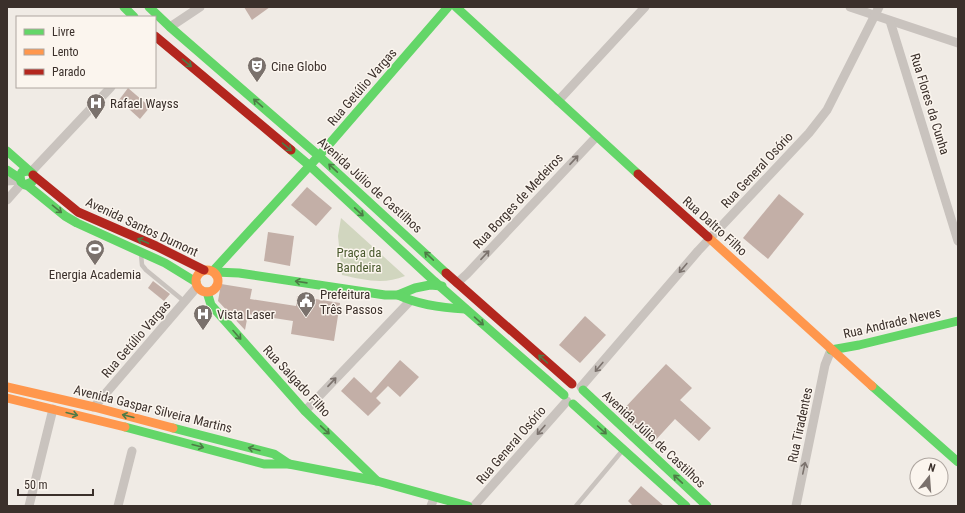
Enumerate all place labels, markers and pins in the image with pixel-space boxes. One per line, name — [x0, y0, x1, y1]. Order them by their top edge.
theatre icon: Cine Globo — [246, 55, 268, 83]
place label: Cine Globo — [271, 59, 327, 74]
hospital icon: Rafael Wayss — [85, 92, 107, 120]
place label: Rafael Wayss — [110, 96, 179, 111]
sports icon: Energia Academia — [84, 238, 106, 266]
place label: Energia Academia — [49, 267, 141, 282]
place label: Prefeitura Três Passos — [320, 287, 383, 317]
public building icon: Prefeitura Três Passos — [295, 290, 317, 318]
hospital icon: Vista Laser — [192, 303, 214, 331]
place label: Vista Laser — [217, 307, 275, 322]

